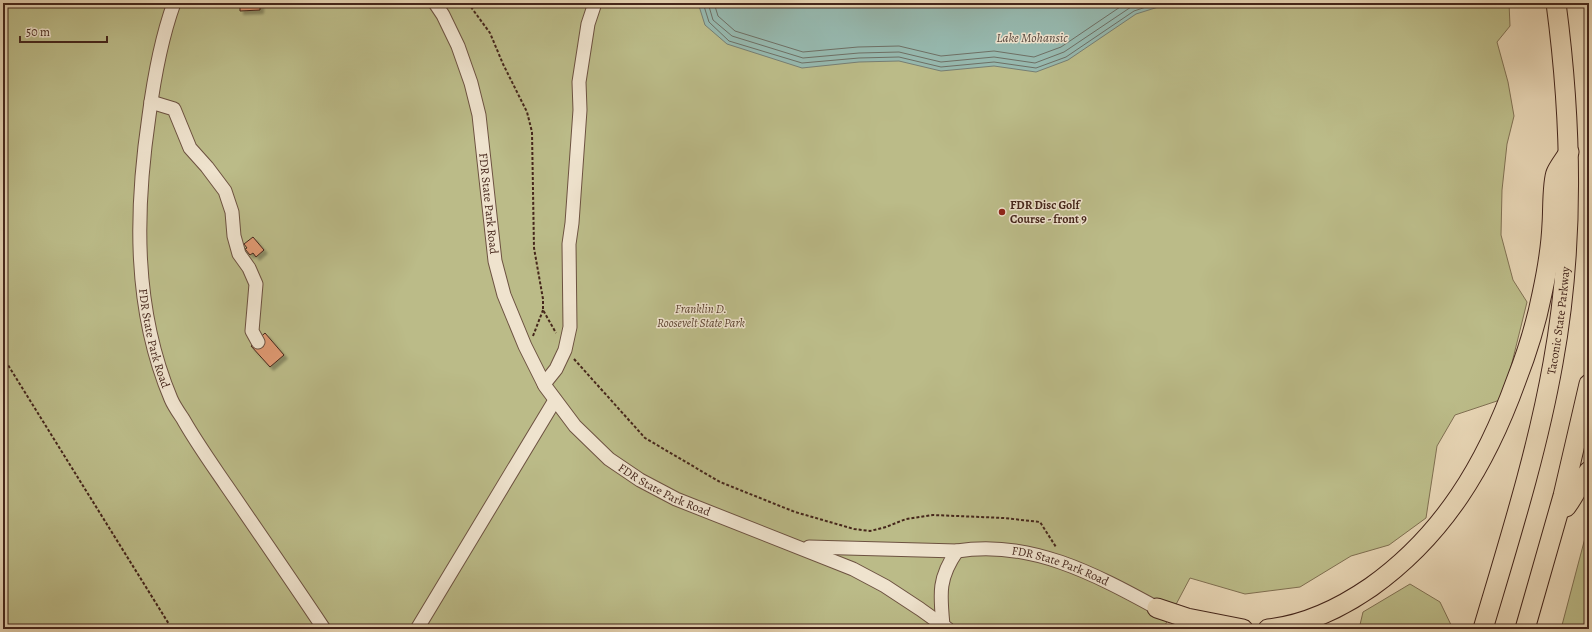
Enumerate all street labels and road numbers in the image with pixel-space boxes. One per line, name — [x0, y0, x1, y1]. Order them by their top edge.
street label: FDR State Park Road — [475, 152, 502, 256]
street label: Taconic State Parkway — [1543, 265, 1574, 376]
street label: FDR State Park Road — [135, 288, 174, 391]
street label: FDR State Park Road — [615, 459, 713, 520]
street label: FDR State Park Road — [1011, 542, 1112, 590]

